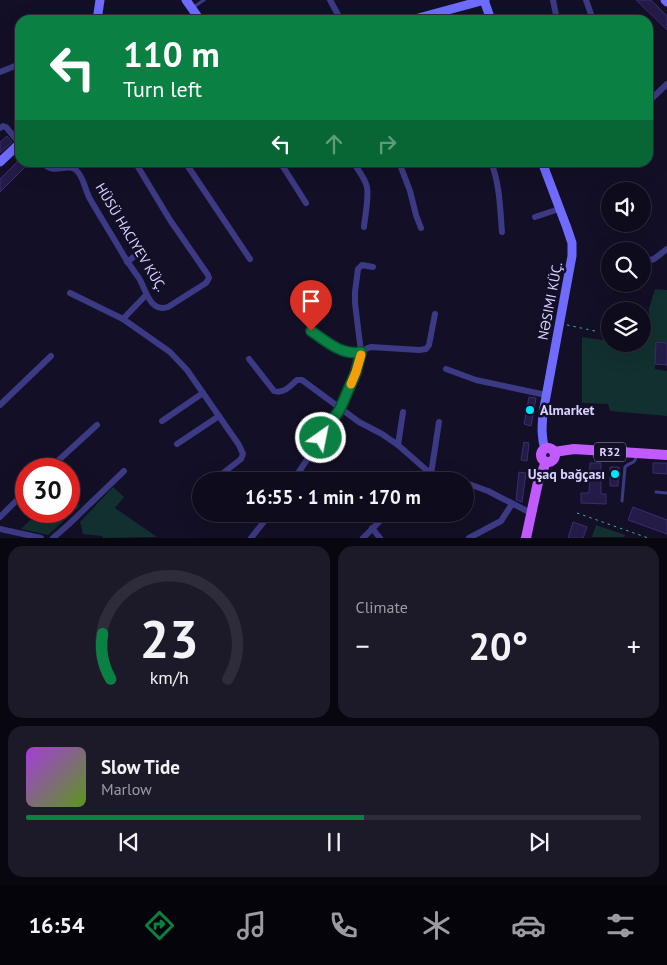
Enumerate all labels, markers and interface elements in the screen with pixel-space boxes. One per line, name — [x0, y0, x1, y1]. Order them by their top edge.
text: 110 m — [123, 31, 220, 77]
icon: left — [40, 35, 105, 100]
text: Turn left — [123, 75, 202, 103]
icon: left — [267, 130, 295, 158]
icon: ahead — [320, 130, 348, 158]
icon: right — [373, 130, 401, 158]
street label: HÜSÜ HACIYEV KÜÇ. — [92, 179, 170, 295]
map controls — [601, 182, 651, 352]
button: sound — [601, 182, 651, 232]
button: search — [601, 242, 651, 292]
street label: NƏSIMI KÜÇ. — [534, 261, 566, 341]
pin — [290, 280, 332, 331]
icon: arrive — [297, 287, 325, 315]
button: layers — [601, 302, 651, 352]
place label: Almarket — [540, 401, 595, 419]
marker: Almarket — [524, 404, 536, 416]
position arrow — [294, 411, 346, 463]
road number: R32 — [594, 442, 626, 462]
speed limit sign: 30 — [15, 458, 80, 523]
place label: Uşaq bağçası — [528, 465, 605, 483]
marker: Uşaq bağçası — [609, 468, 621, 480]
text: 16:55 · 1 min · 170 m — [245, 485, 421, 509]
text: Climate — [356, 597, 408, 617]
text: 23 — [139, 605, 198, 672]
text: 20° — [468, 621, 528, 670]
text: − — [356, 627, 370, 664]
text: + — [627, 627, 641, 664]
text: km/h — [149, 666, 188, 689]
text: Slow Tide — [101, 755, 180, 779]
text: Marlow — [101, 779, 152, 799]
icon: previous — [115, 828, 143, 856]
icon: pause — [320, 828, 348, 856]
icon: next — [525, 828, 553, 856]
icon: directions — [142, 908, 177, 943]
icon: music — [234, 908, 269, 943]
icon: phone — [326, 908, 361, 943]
icon: climate — [419, 908, 454, 943]
icon: car — [511, 908, 546, 943]
icon: filters — [603, 908, 638, 943]
text: 16:54 — [29, 911, 84, 939]

